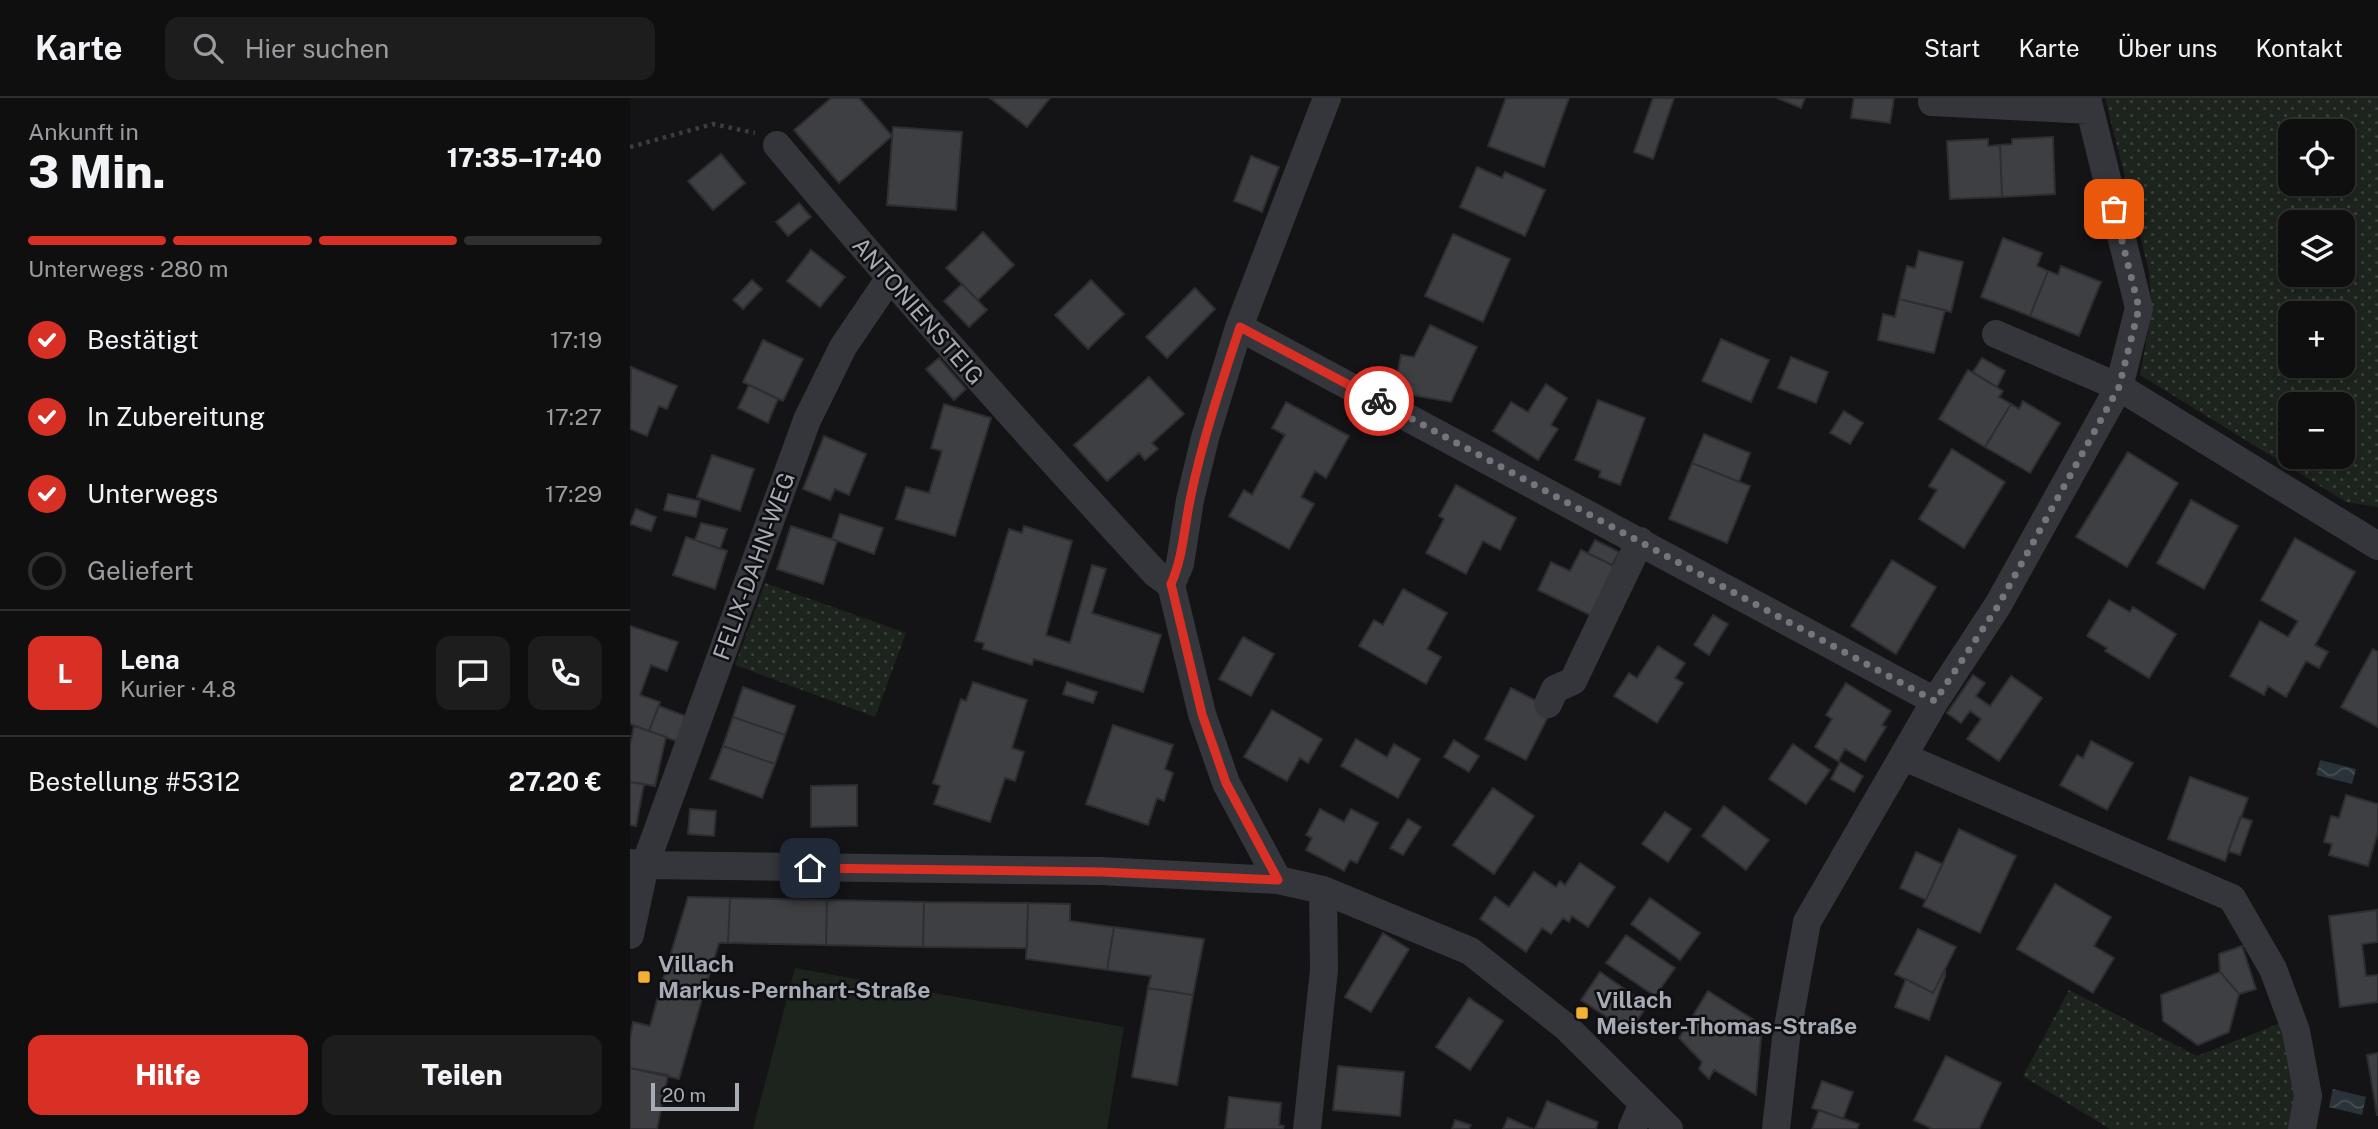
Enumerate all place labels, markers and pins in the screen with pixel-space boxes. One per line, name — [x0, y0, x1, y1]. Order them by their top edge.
pin — [2084, 179, 2144, 239]
pin — [780, 838, 840, 898]
place label: Villach Markus-Pernhart-Straße — [658, 950, 930, 1003]
marker: Villach Markus-Pernhart-Straße — [636, 969, 652, 985]
place label: Villach Meister-Thomas-Straße — [1596, 986, 1857, 1039]
marker: Villach Meister-Thomas-Straße — [1574, 1005, 1590, 1021]

